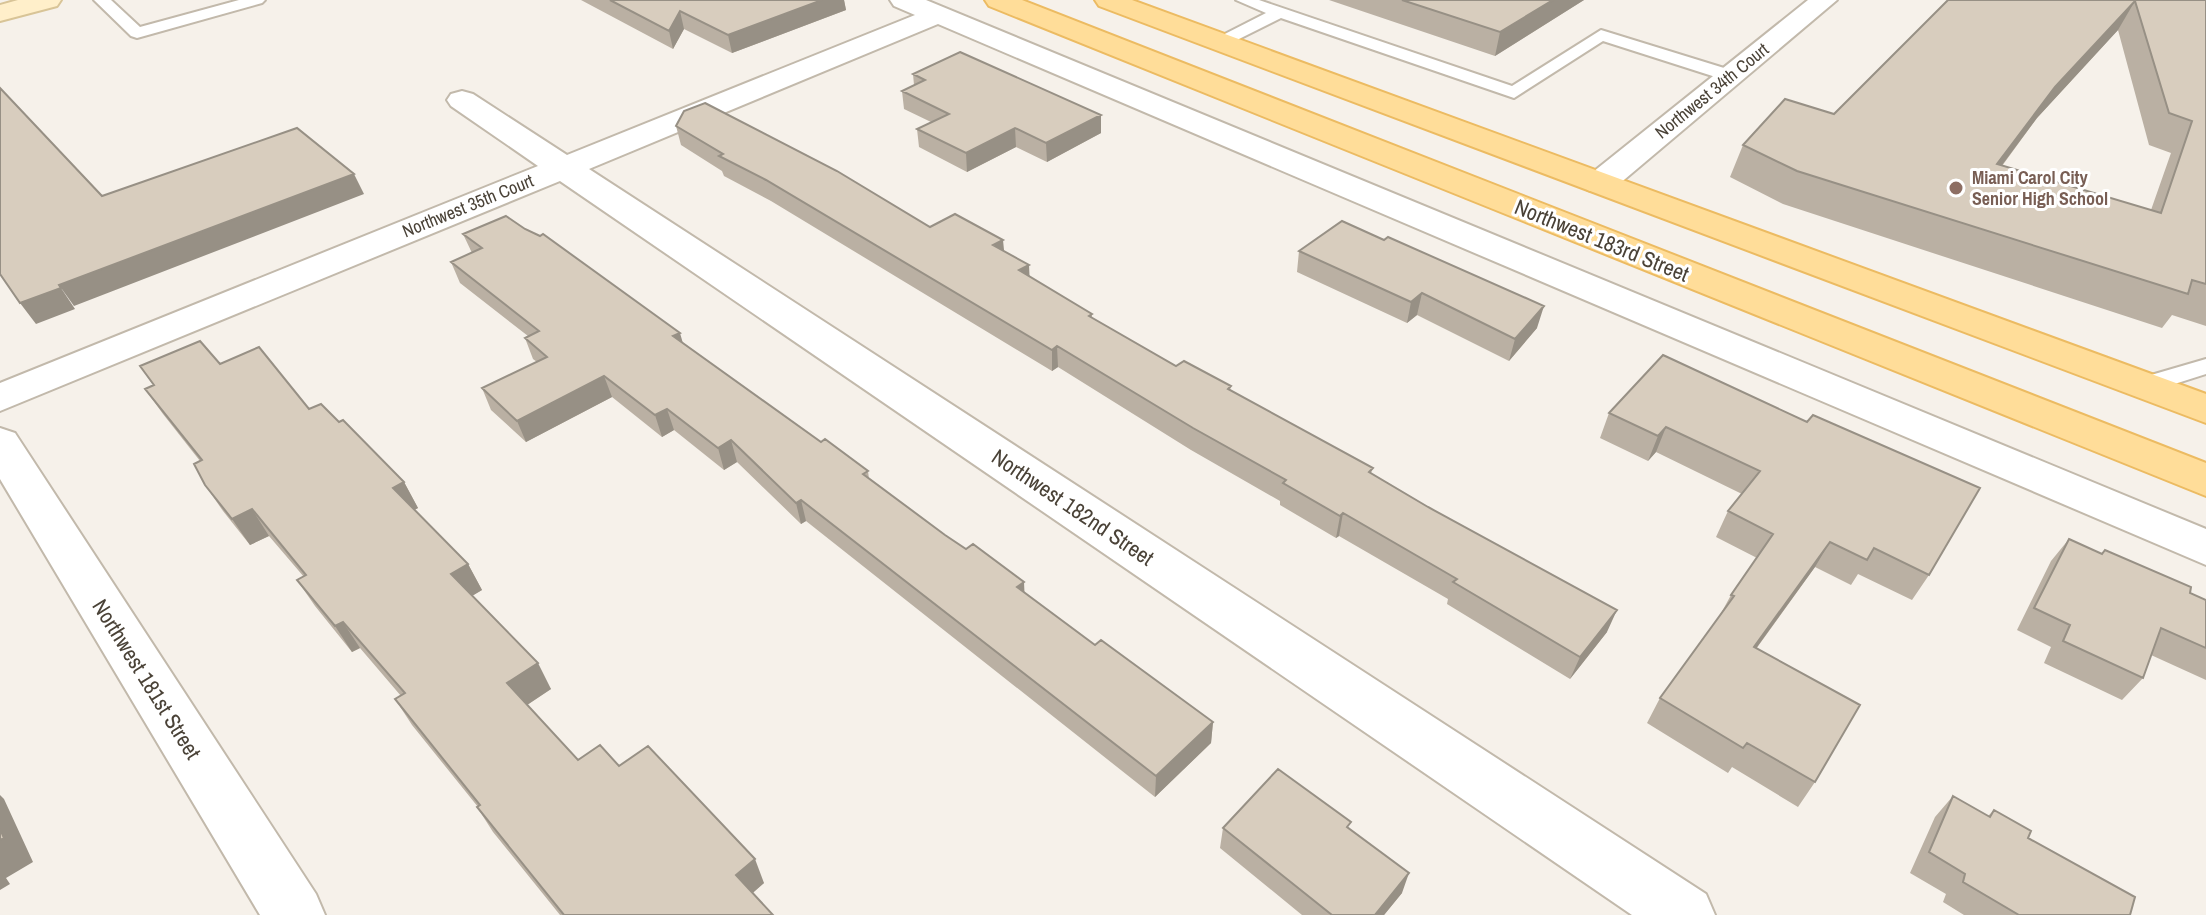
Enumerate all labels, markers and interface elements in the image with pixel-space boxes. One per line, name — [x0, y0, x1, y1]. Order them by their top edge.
street label: Northwest 34th Court — [1650, 37, 1774, 144]
place label: Miami Carol City Senior High School — [1972, 165, 2108, 211]
street label: Northwest 35th Court — [398, 168, 537, 243]
marker: Miami Carol City Senior High School — [1947, 179, 1965, 197]
street label: Northwest 183rd Street — [1510, 191, 1694, 289]
street label: Northwest 182nd Street — [986, 442, 1160, 572]
street label: Northwest 181st Street — [86, 593, 208, 765]

